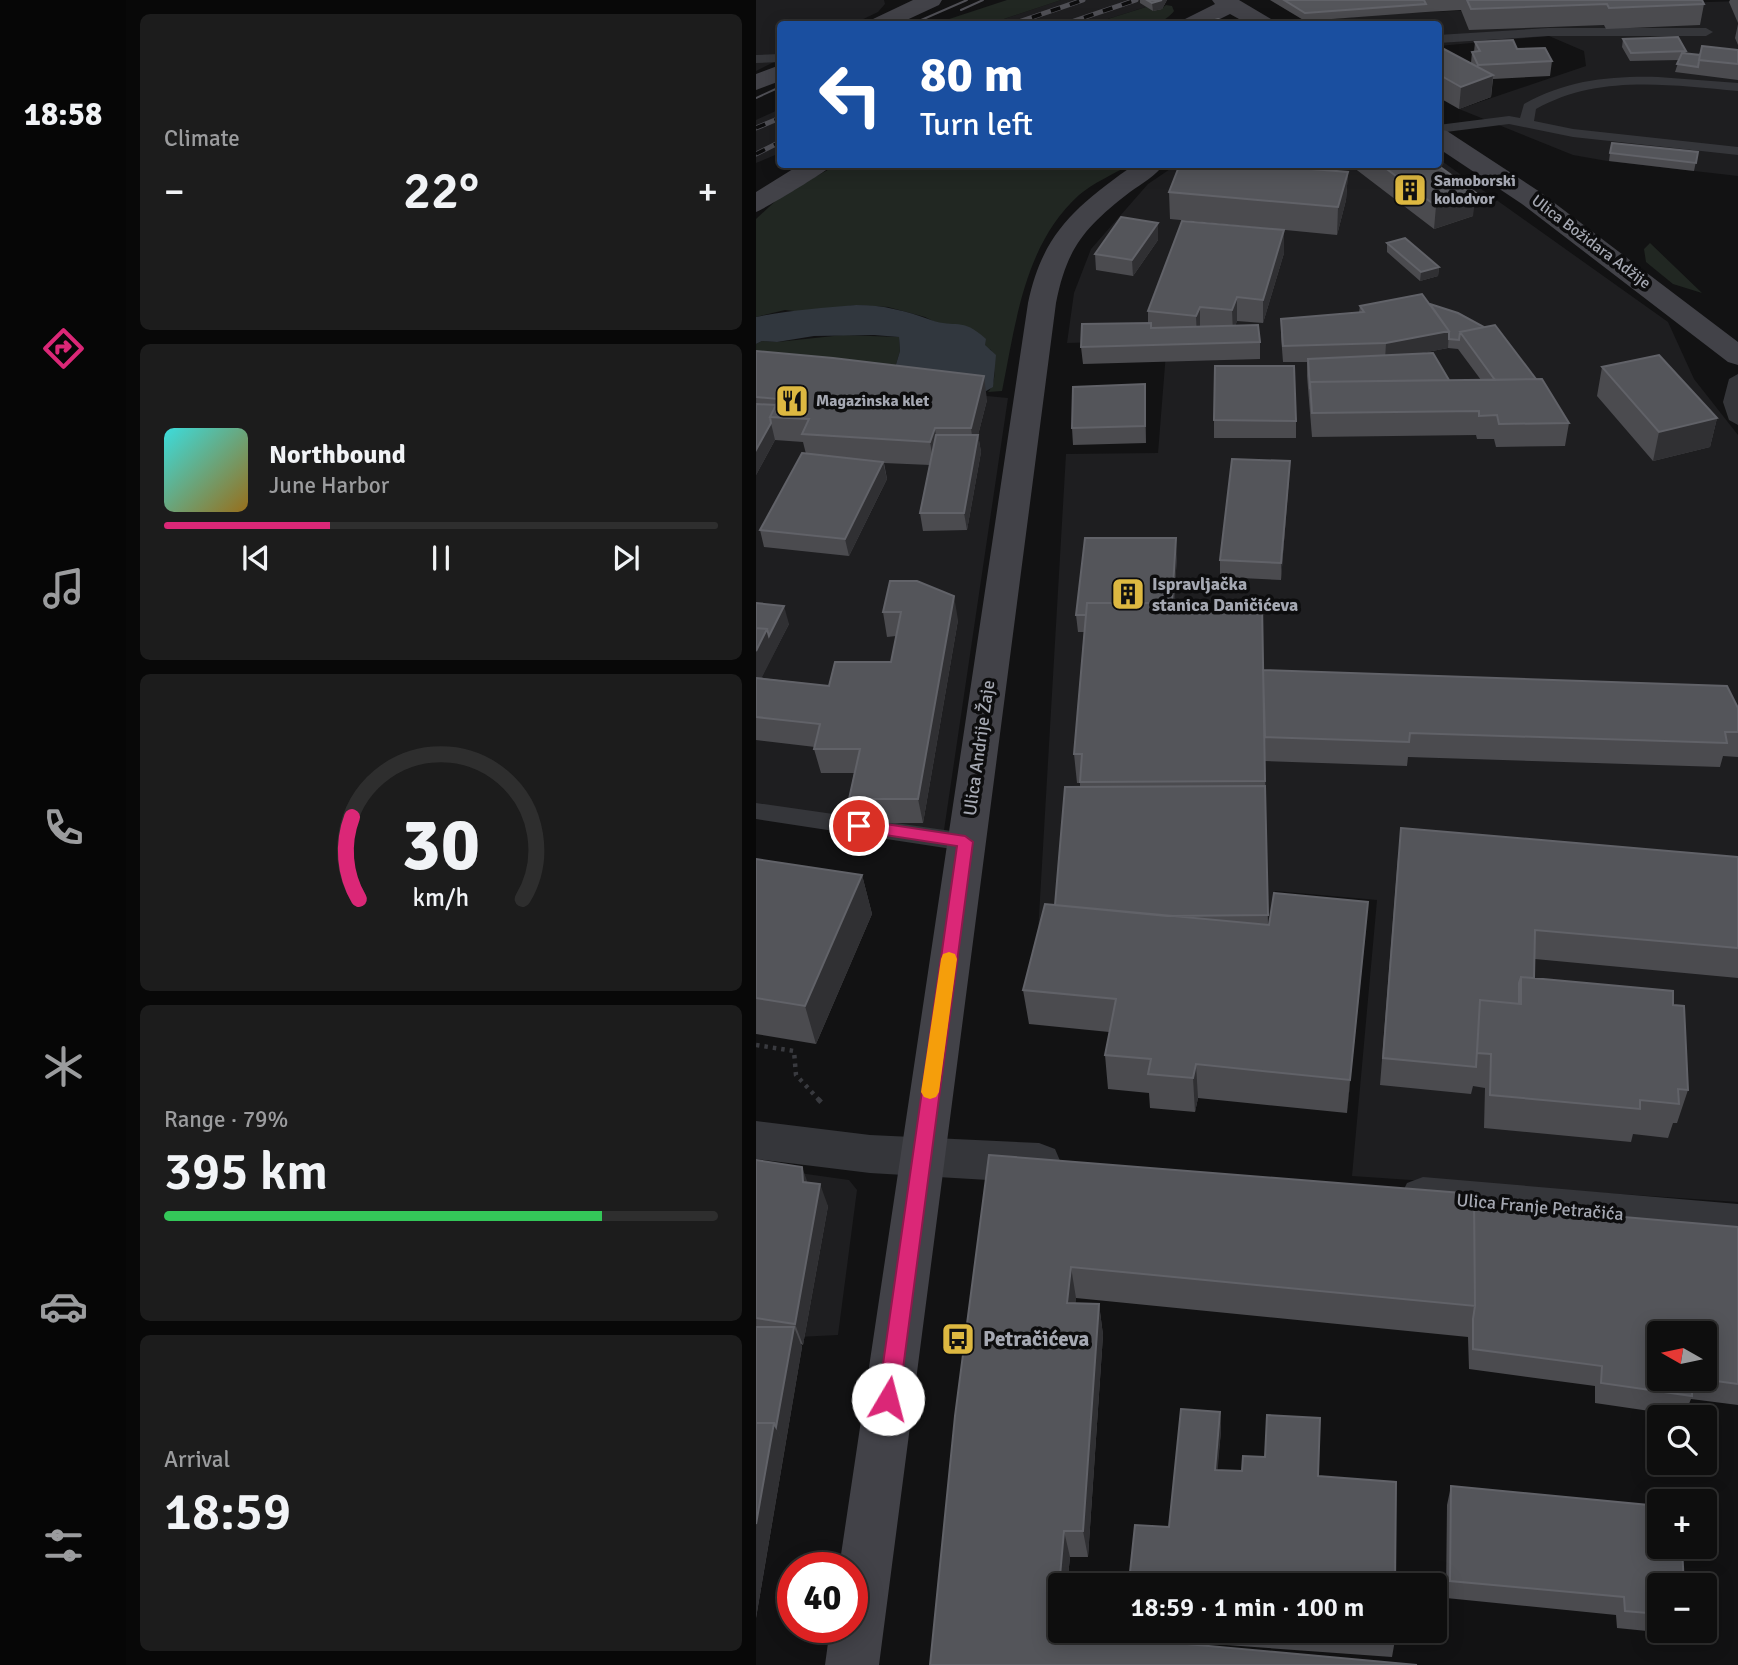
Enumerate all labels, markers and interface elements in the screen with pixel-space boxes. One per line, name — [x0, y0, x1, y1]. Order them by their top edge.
text: 80 m — [920, 45, 1023, 105]
icon: left — [805, 49, 896, 140]
text: 18:58 — [24, 95, 102, 134]
text: Turn left — [920, 105, 1033, 144]
text: Climate — [164, 124, 240, 153]
text: 22° — [403, 159, 479, 223]
text: − — [164, 168, 185, 215]
text: + — [697, 168, 718, 215]
building icon: Samoborski kolodvor — [1391, 171, 1429, 209]
place label: Samoborski kolodvor — [1434, 171, 1516, 209]
street label: Ulica Božidara Adžije — [1527, 191, 1655, 293]
icon: directions — [39, 324, 88, 373]
restaurant icon: Magazinska klet — [773, 382, 811, 420]
place label: Magazinska klet — [816, 391, 929, 411]
text: Northbound — [269, 439, 406, 471]
text: June Harbor — [269, 471, 389, 500]
icon: previous — [237, 539, 275, 577]
icon: pause — [422, 539, 460, 577]
icon: next — [607, 539, 645, 577]
icon: music — [39, 564, 88, 613]
place label: Ispravljačka stanica Daničićeva — [1152, 573, 1298, 616]
building icon: Ispravljačka stanica Daničićeva — [1109, 575, 1147, 613]
street label: Ulica Andrije Žaje — [959, 679, 999, 817]
pin — [829, 796, 889, 856]
text: 30 — [402, 801, 480, 890]
icon: phone — [39, 803, 88, 852]
icon: arrive — [840, 807, 878, 845]
text: km/h — [413, 881, 469, 912]
icon: climate — [39, 1042, 88, 1091]
text: Range · 79% — [164, 1105, 288, 1134]
text: 395 km — [164, 1140, 328, 1204]
street label: Ulica Franje Petračića — [1455, 1189, 1625, 1225]
icon: car — [39, 1282, 88, 1331]
bus stop icon: Petračićeva — [939, 1320, 977, 1358]
north arrow — [1647, 1321, 1717, 1391]
map controls — [1647, 1321, 1717, 1643]
place label: Petračićeva — [983, 1326, 1089, 1352]
position arrow — [851, 1362, 925, 1436]
button: search — [1647, 1405, 1717, 1475]
text: Arrival — [164, 1445, 230, 1474]
text: 18:59 — [164, 1480, 291, 1544]
button: + — [1647, 1489, 1717, 1559]
icon: filters — [39, 1521, 88, 1570]
speed limit sign: 40 — [777, 1552, 868, 1643]
button: − — [1647, 1573, 1717, 1643]
text: 18:59 · 1 min · 100 m — [1131, 1592, 1364, 1624]

